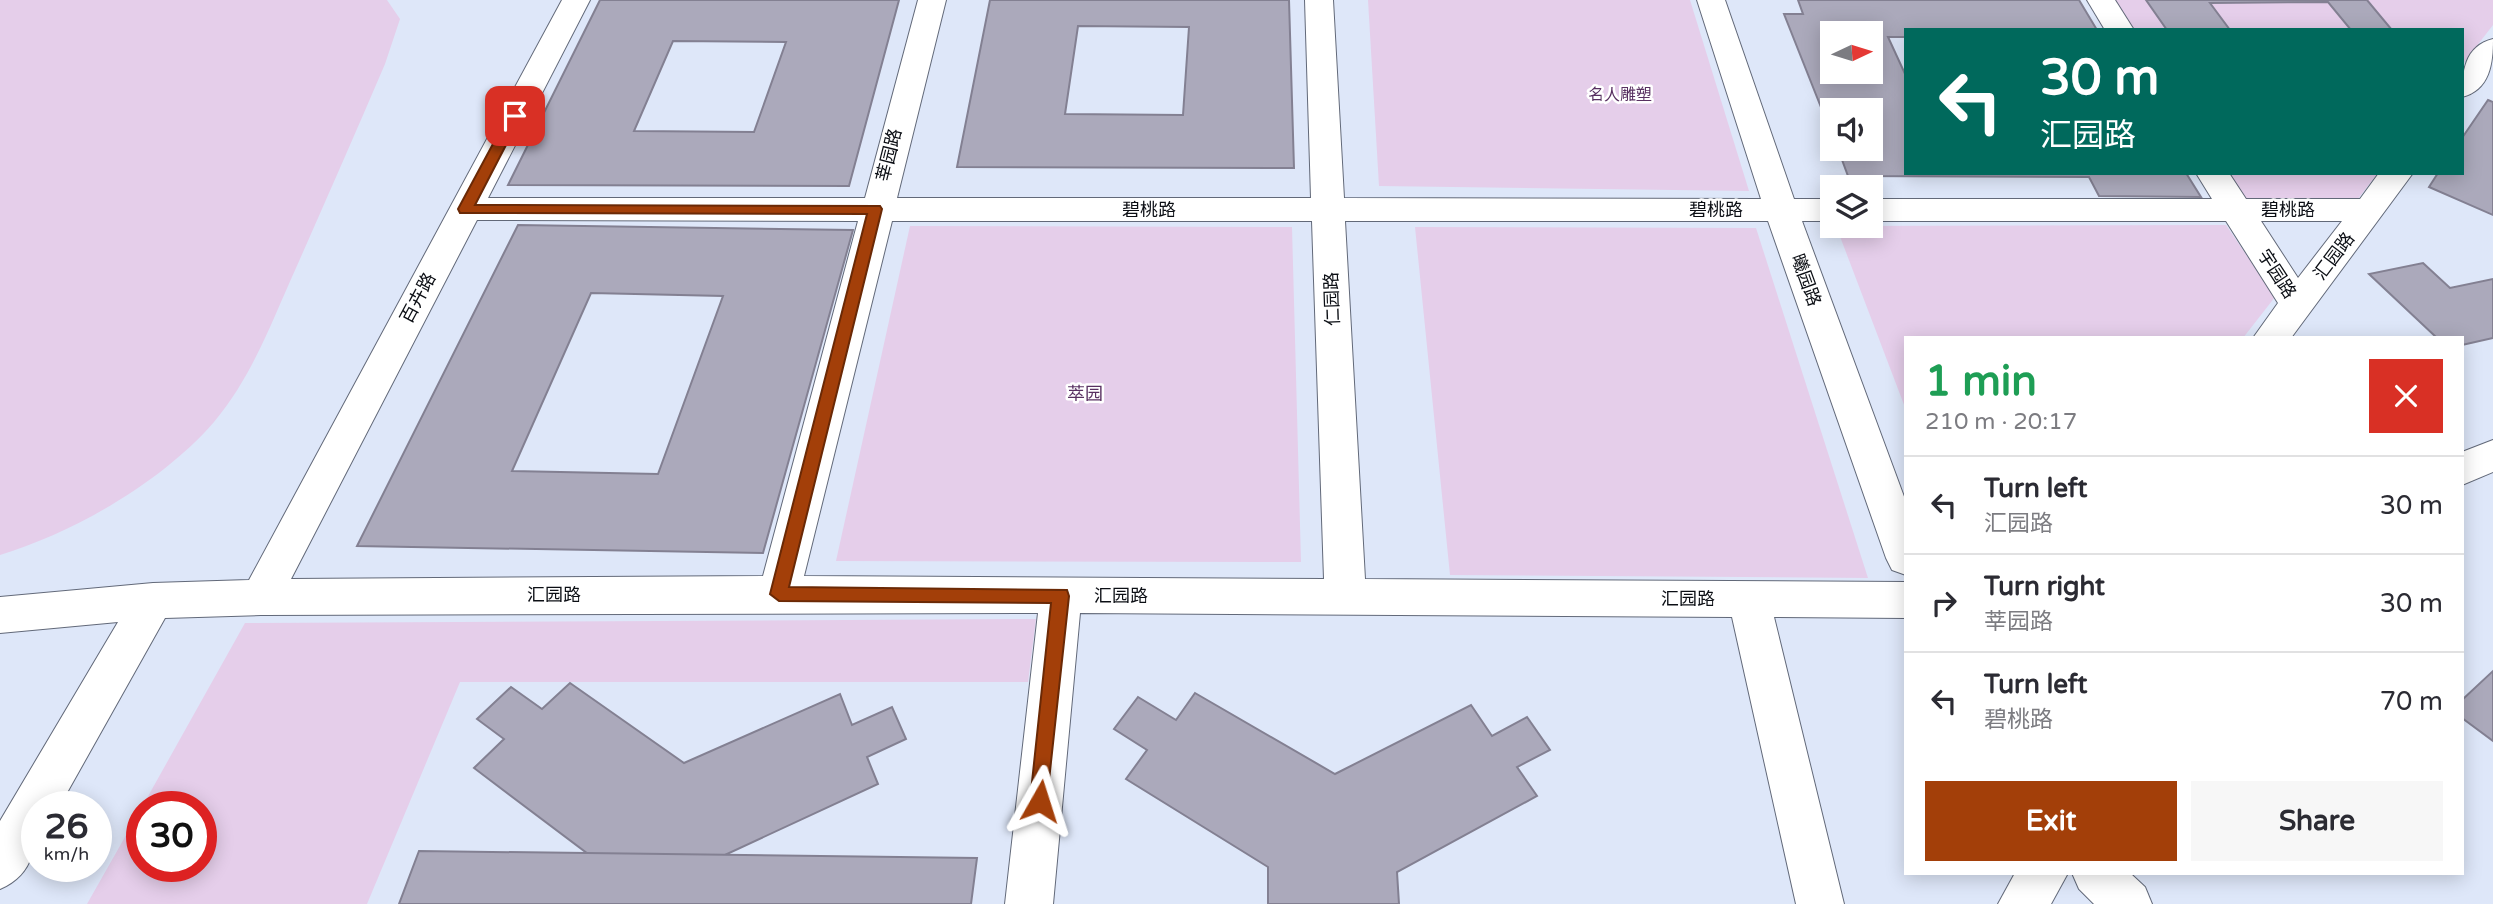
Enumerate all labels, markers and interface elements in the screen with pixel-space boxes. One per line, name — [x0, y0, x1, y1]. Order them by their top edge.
north arrow — [1820, 21, 1883, 84]
map controls — [1820, 21, 1883, 238]
text: 30 m — [2040, 49, 2159, 108]
icon: left — [1925, 56, 2016, 147]
park label: 名人雕塑 — [1588, 85, 1652, 105]
pin — [485, 86, 545, 146]
icon: arrive — [496, 97, 534, 135]
button: sound — [1820, 98, 1883, 161]
text: 汇园路 — [2040, 117, 2136, 155]
street label: 莘园路 — [872, 126, 906, 184]
button: layers — [1820, 175, 1883, 238]
street label: 碧桃路 — [1122, 199, 1176, 221]
street label: 碧桃路 — [1689, 199, 1743, 221]
street label: 碧桃路 — [2261, 199, 2315, 221]
street label: 汇园路 — [2309, 228, 2359, 284]
street label: 宇园路 — [2253, 245, 2301, 303]
street label: 曦园路 — [1786, 251, 1826, 309]
street label: 百卉路 — [396, 269, 440, 327]
street label: 仁园路 — [1320, 272, 1344, 326]
text: 1 min — [1925, 356, 2037, 407]
button: close — [2369, 359, 2443, 433]
park label: 萃园 — [1067, 383, 1103, 405]
text: 210 m · 20:17 — [1925, 408, 2077, 436]
text: Turn left — [1984, 473, 2087, 504]
icon: left — [1925, 486, 1963, 524]
text: 30 m — [2380, 490, 2443, 521]
text: 汇园路 — [1984, 510, 2053, 538]
text: Turn right — [1984, 571, 2105, 602]
street label: 汇园路 — [527, 584, 581, 606]
icon: right — [1925, 584, 1963, 622]
street label: 汇园路 — [1094, 585, 1148, 607]
street label: 汇园路 — [1661, 588, 1715, 610]
text: 30 m — [2380, 588, 2443, 619]
text: 莘园路 — [1984, 608, 2053, 636]
text: Turn left — [1984, 669, 2087, 700]
icon: left — [1925, 682, 1963, 720]
text: 70 m — [2380, 686, 2443, 717]
text: 碧桃路 — [1984, 706, 2053, 734]
position arrow — [1003, 764, 1077, 838]
button: Exit — [1925, 781, 2177, 861]
button: Share — [2191, 781, 2443, 861]
speed limit sign: 30 — [126, 791, 217, 882]
text: 26 — [45, 806, 88, 848]
text: km/h — [44, 843, 89, 865]

